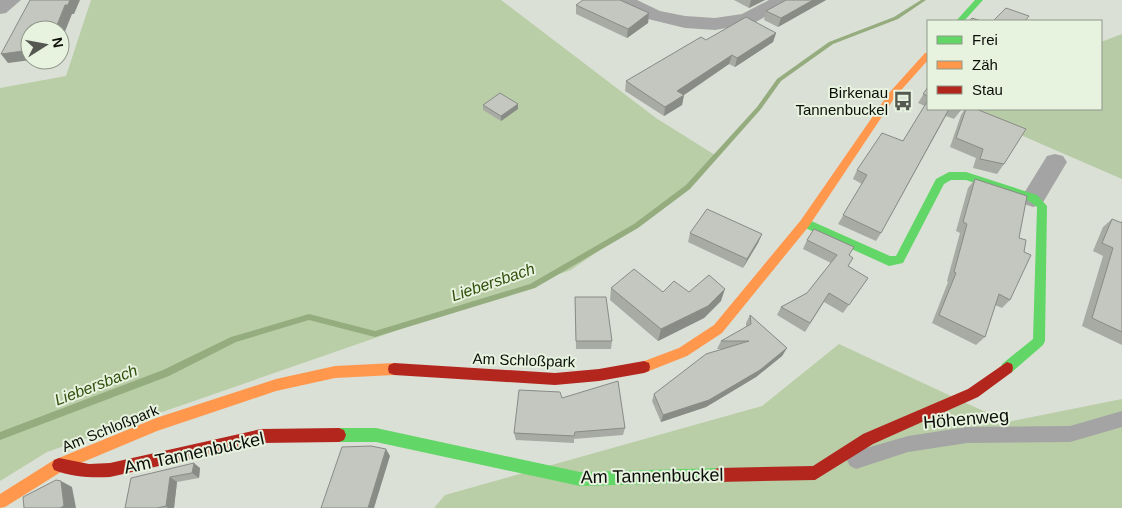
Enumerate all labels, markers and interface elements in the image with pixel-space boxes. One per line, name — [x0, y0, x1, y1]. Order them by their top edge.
north arrow — [20, 20, 70, 70]
legend — [927, 20, 1102, 110]
text: Frei — [972, 31, 998, 48]
text: N — [49, 36, 67, 49]
text: Zäh — [972, 56, 998, 73]
text: Stau — [972, 81, 1003, 98]
place label: Birkenau Tannenbuckel — [795, 84, 888, 118]
bus stop icon: Birkenau Tannenbuckel — [892, 90, 914, 112]
water label: Liebersbach — [449, 260, 537, 304]
street label: Am Schloßpark — [472, 350, 576, 370]
water label: Liebersbach — [52, 361, 140, 409]
street label: Am Schloßpark — [59, 401, 161, 455]
street label: Höhenweg — [922, 405, 1010, 433]
street label: Am Tannenbuckel — [122, 428, 266, 478]
street label: Am Tannenbuckel — [580, 465, 724, 487]

